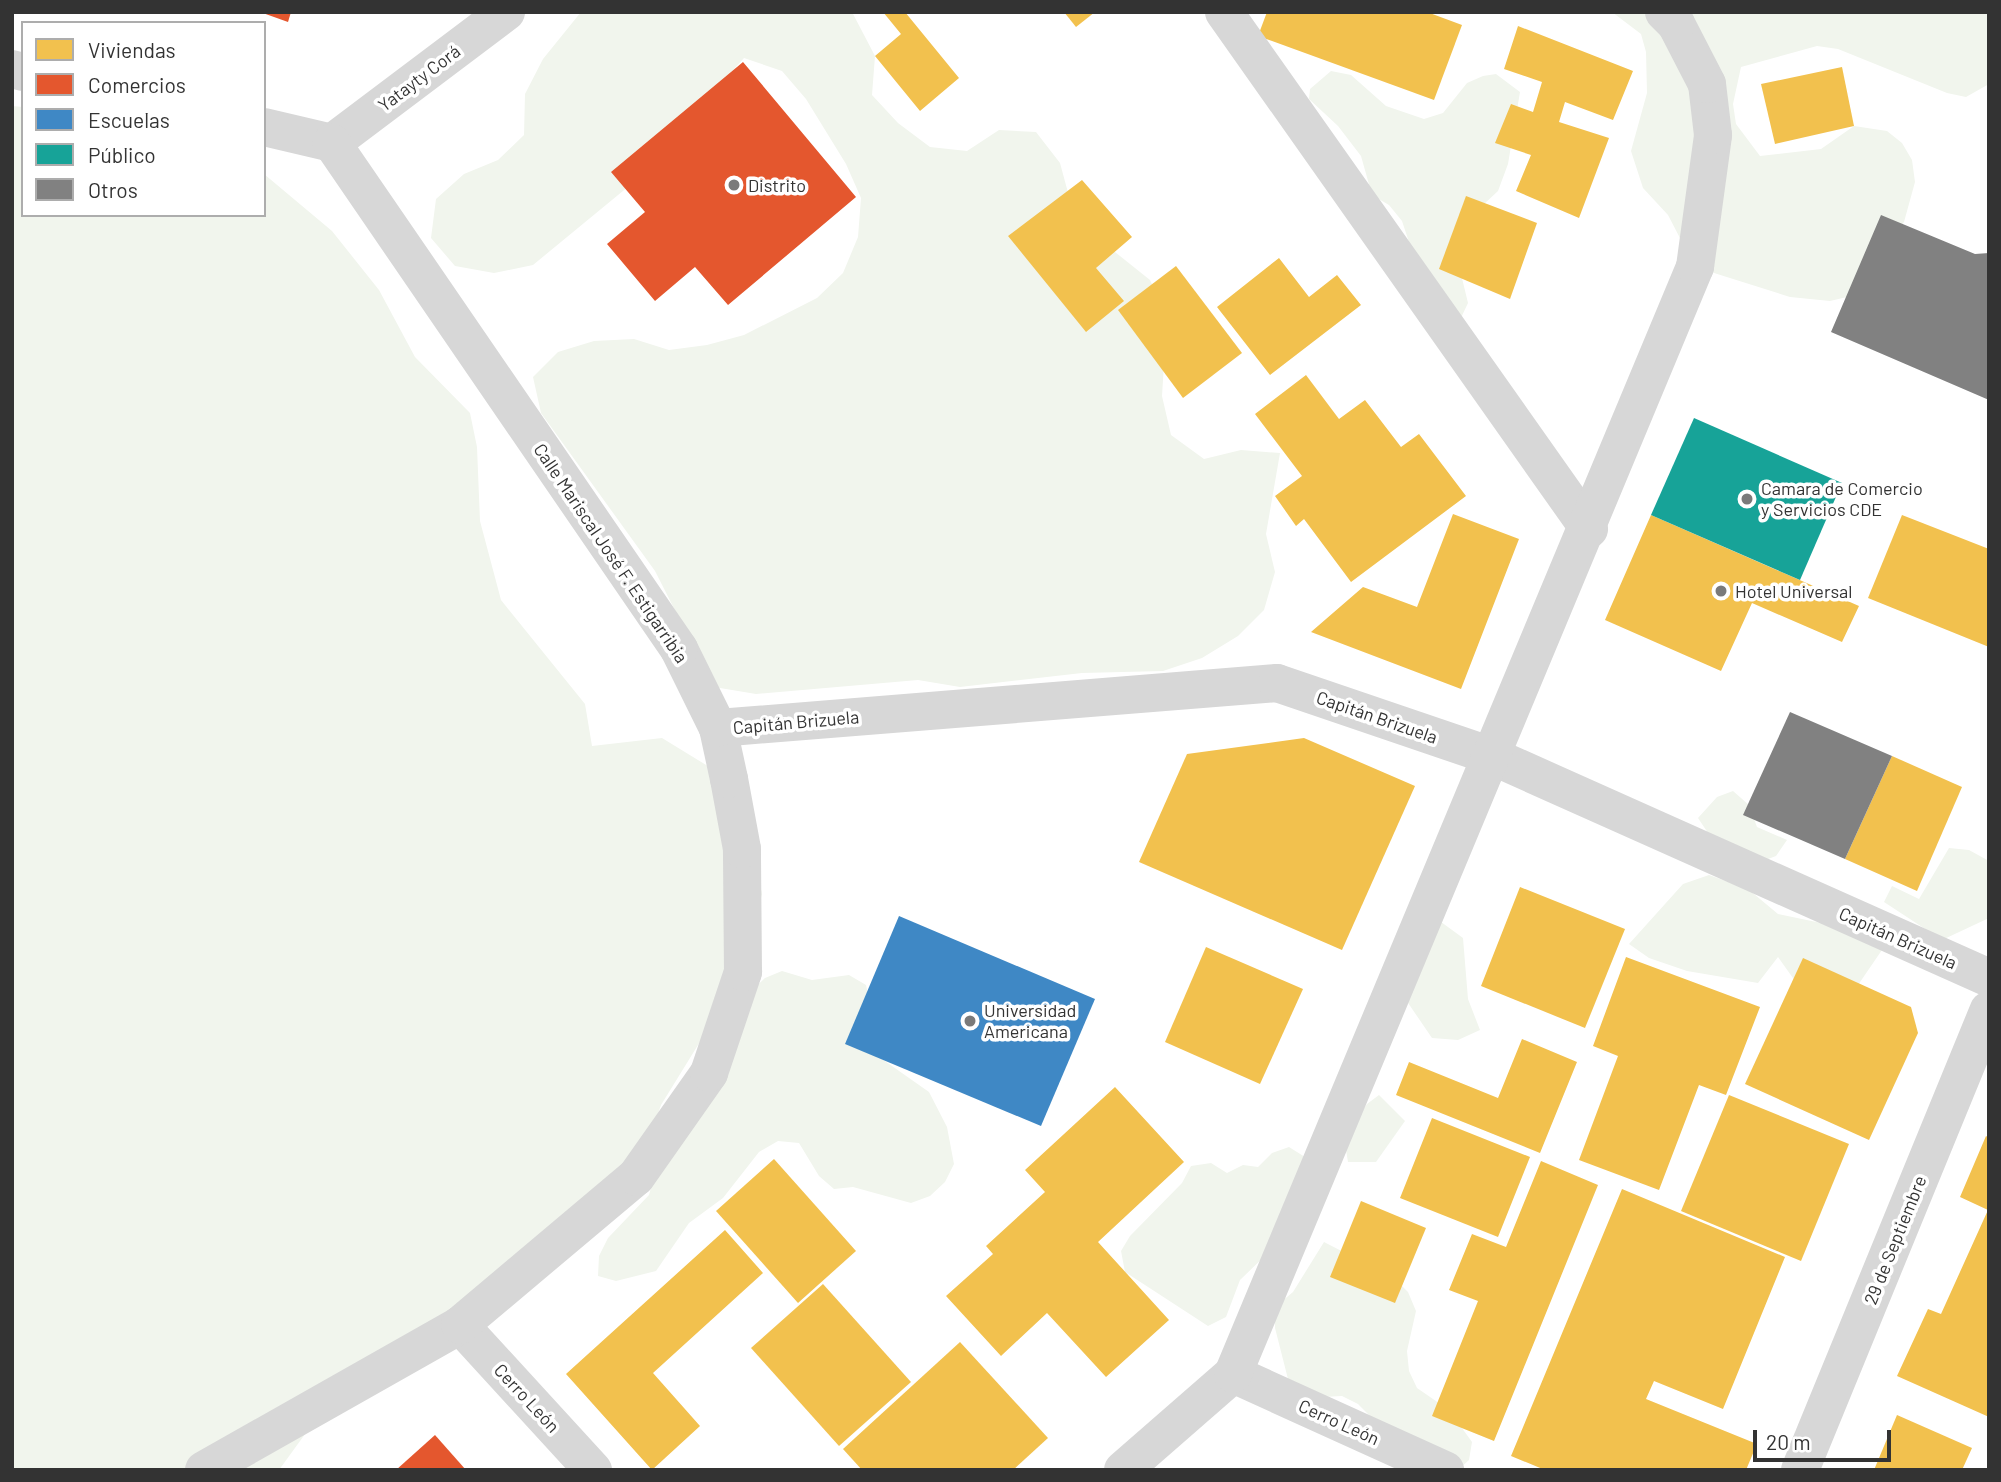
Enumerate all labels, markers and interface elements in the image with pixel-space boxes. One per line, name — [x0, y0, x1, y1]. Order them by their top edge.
legend — [21, 21, 266, 217]
text: Viviendas — [88, 37, 176, 62]
street label: Yatayty Corá — [374, 40, 464, 116]
text: Comercios — [88, 72, 186, 97]
text: Escuelas — [88, 107, 170, 132]
text: Público — [88, 142, 156, 167]
place label: Distrito — [748, 174, 806, 196]
text: Otros — [88, 177, 138, 202]
marker: Distrito — [726, 177, 742, 193]
street label: Calle Mariscal José F. Estigarribia — [529, 439, 693, 667]
place label: Camara de Comercio y Servicios CDE — [1761, 478, 1923, 520]
marker: Camara de Comercio y Servicios CDE — [1739, 491, 1755, 507]
place label: Hotel Universal — [1735, 580, 1852, 602]
marker: Hotel Universal — [1713, 583, 1729, 599]
street label: Capitán Brizuela — [1314, 686, 1440, 748]
street label: Capitán Brizuela — [732, 706, 860, 738]
street label: Capitán Brizuela — [1836, 902, 1960, 974]
place label: Universidad Americana — [984, 1000, 1076, 1042]
marker: Universidad Americana — [962, 1013, 978, 1029]
street label: 29 de Septiembre — [1859, 1172, 1931, 1308]
street label: Cerro León — [490, 1359, 564, 1437]
street label: Cerro León — [1295, 1395, 1383, 1449]
scale bar — [1756, 1416, 1894, 1460]
text: 20 m — [1766, 1429, 1811, 1454]

